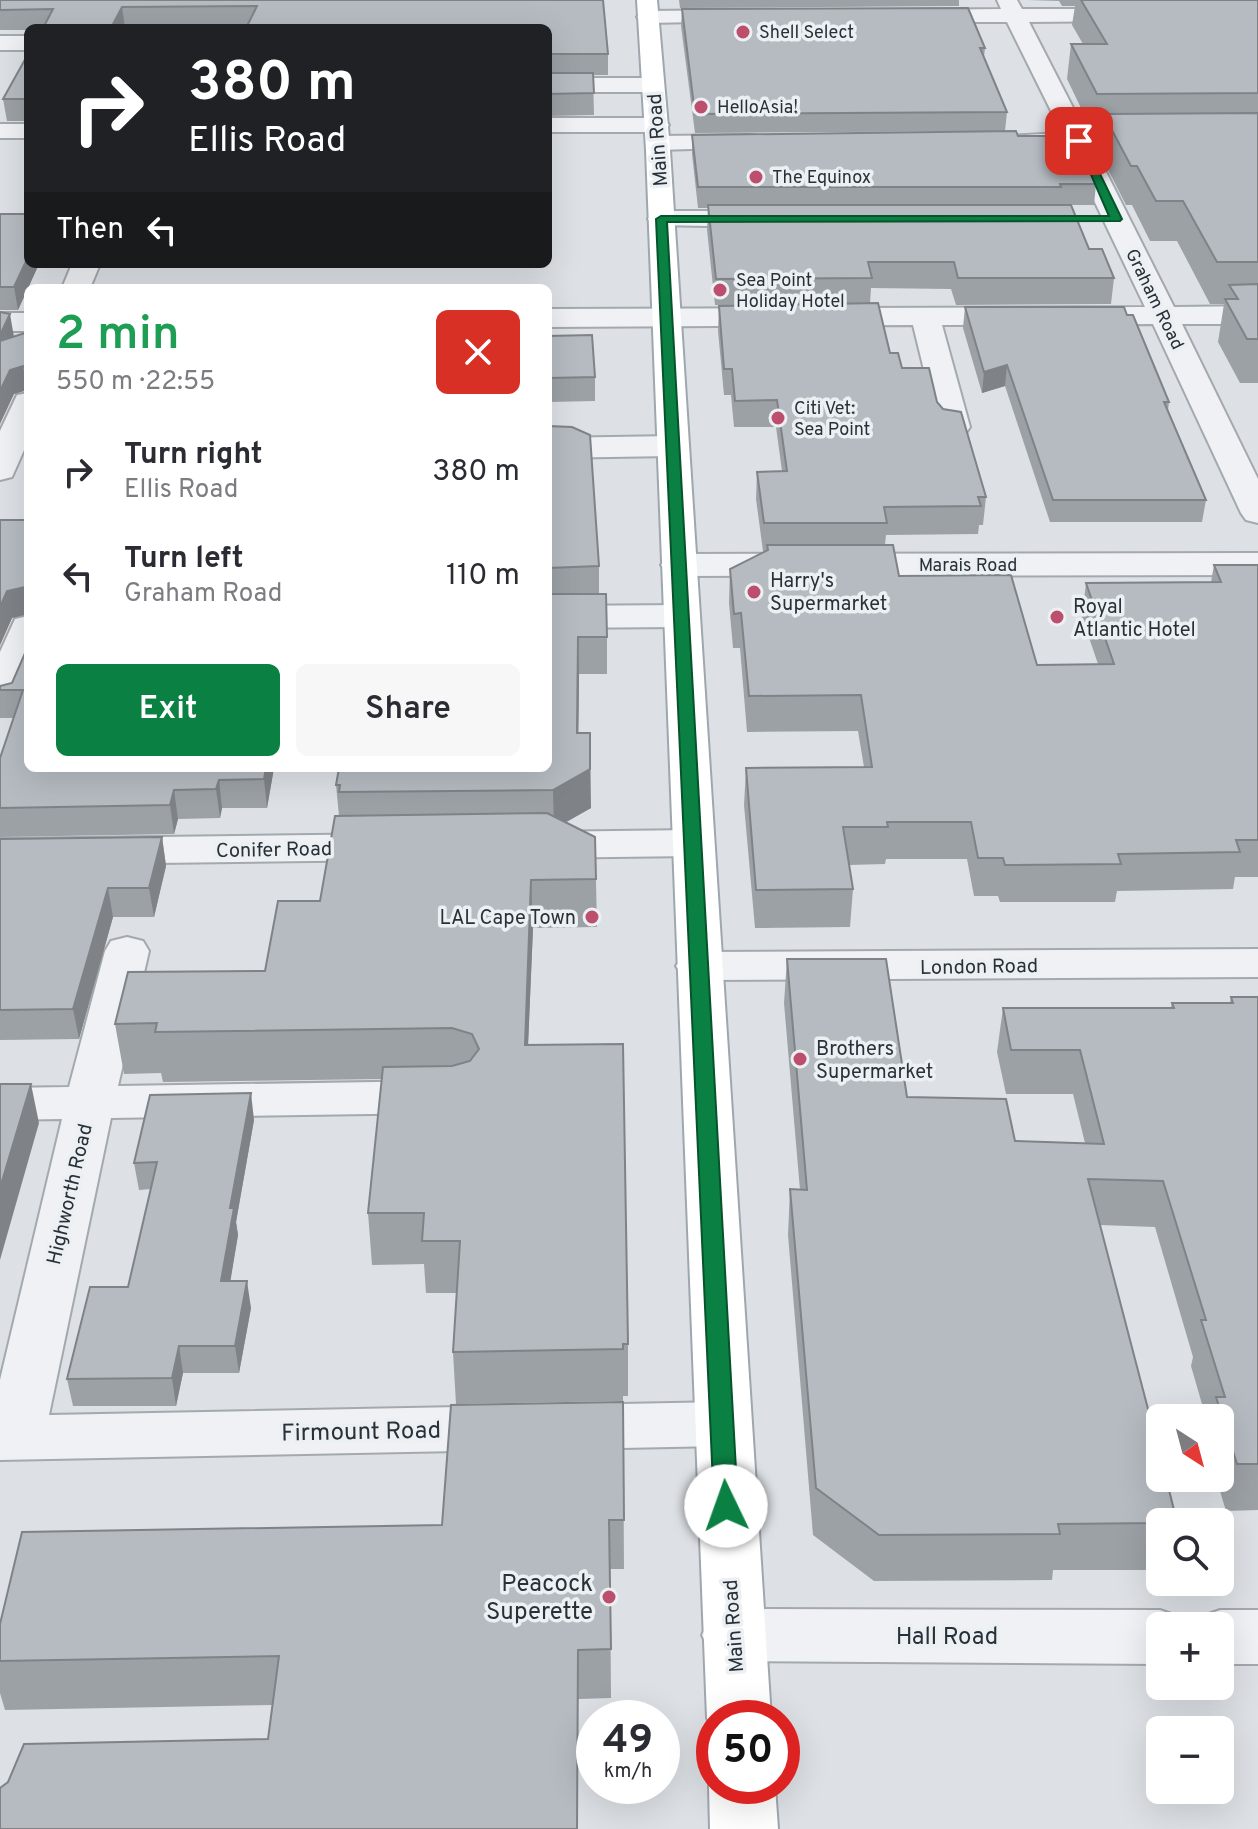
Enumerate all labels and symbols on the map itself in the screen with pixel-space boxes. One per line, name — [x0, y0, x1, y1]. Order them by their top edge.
place label: Shell Select — [759, 22, 854, 45]
marker: Shell Select — [734, 23, 752, 41]
street label: Main Road — [643, 92, 675, 187]
place label: HelloAsia! — [717, 97, 798, 120]
marker: HelloAsia! — [692, 98, 710, 116]
pin — [1045, 107, 1113, 175]
place label: The Equinox — [772, 167, 871, 190]
marker: The Equinox — [747, 168, 765, 186]
street label: Graham Road — [1119, 245, 1188, 354]
place label: Sea Point Holiday Hotel — [736, 270, 845, 314]
marker: Sea Point Holiday Hotel — [711, 281, 729, 299]
place label: Citi Vet: Sea Point — [794, 398, 870, 442]
marker: Citi Vet: Sea Point — [769, 409, 787, 427]
street label: Marais Road — [919, 555, 1017, 578]
place label: Harry's Supermarket — [770, 569, 887, 618]
marker: Harry's Supermarket — [745, 583, 763, 601]
place label: Royal Atlantic Hotel — [1073, 595, 1196, 644]
marker: Royal Atlantic Hotel — [1048, 608, 1066, 626]
street label: Conifer Road — [216, 837, 332, 865]
place label: LAL Cape Town — [439, 906, 576, 932]
marker: LAL Cape Town — [583, 908, 601, 926]
street label: London Road — [920, 954, 1038, 982]
place label: Brothers Supermarket — [816, 1037, 933, 1086]
marker: Brothers Supermarket — [791, 1050, 809, 1068]
street label: Highworth Road — [42, 1121, 100, 1268]
north arrow — [1146, 1404, 1234, 1492]
street label: Firmount Road — [281, 1417, 441, 1449]
position arrow — [684, 1464, 768, 1548]
place label: Peacock Superette — [486, 1570, 593, 1628]
street label: Main Road — [719, 1578, 751, 1673]
marker: Peacock Superette — [600, 1588, 618, 1606]
street label: Hall Road — [896, 1623, 998, 1653]
speed limit sign: 50 — [696, 1700, 800, 1804]

